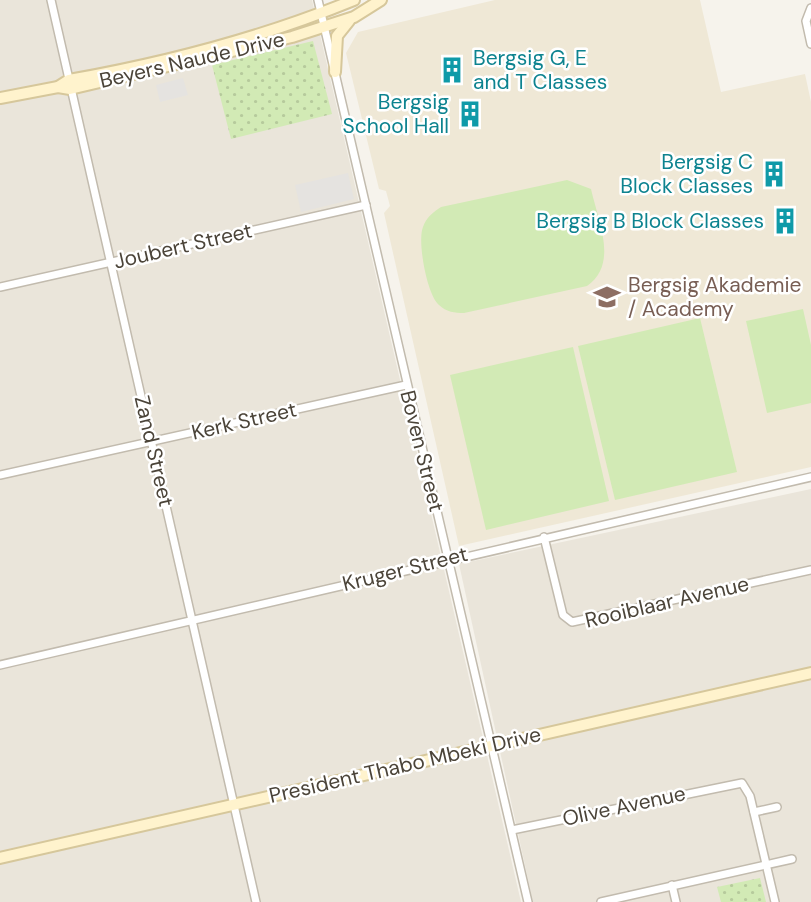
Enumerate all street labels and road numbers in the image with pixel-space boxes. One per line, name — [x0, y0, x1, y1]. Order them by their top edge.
street label: Beyers Naude Drive — [97, 25, 287, 95]
street label: Joubert Street — [111, 216, 255, 276]
street label: Boven Street — [393, 387, 451, 515]
street label: Zand Street — [128, 393, 180, 509]
street label: Kerk Street — [189, 395, 299, 447]
street label: Kruger Street — [339, 540, 471, 598]
street label: Rooiblaar Avenue — [582, 570, 752, 634]
street label: President Thabo Mbeki Drive — [266, 720, 544, 810]
street label: Olive Avenue — [560, 779, 688, 833]

